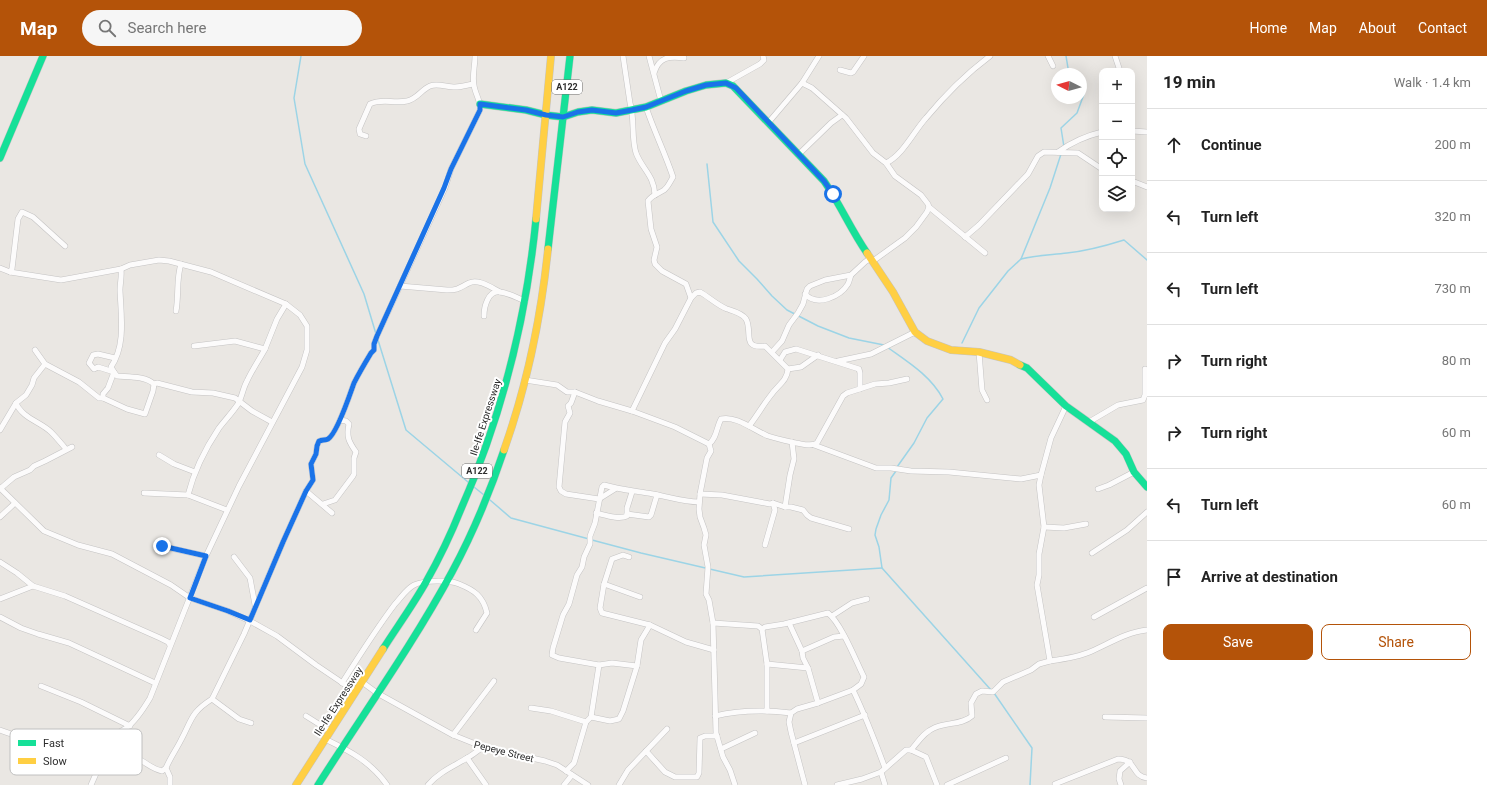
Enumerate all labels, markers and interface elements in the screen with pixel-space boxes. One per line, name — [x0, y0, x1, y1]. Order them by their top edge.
search box — [82, 10, 362, 46]
text: Map — [20, 17, 58, 40]
icon: search — [96, 17, 118, 39]
text: Search here — [128, 19, 206, 37]
text: Home — [1249, 20, 1287, 36]
text: Map — [1309, 20, 1337, 36]
text: About — [1359, 20, 1396, 36]
text: Contact — [1418, 20, 1467, 36]
north arrow — [1051, 68, 1087, 104]
map controls — [1099, 68, 1135, 212]
button: + — [1099, 68, 1135, 104]
text: 19 min — [1163, 72, 1216, 92]
text: Walk · 1.4 km — [1394, 75, 1471, 90]
road number: A122 — [552, 80, 582, 94]
button: − — [1099, 104, 1135, 140]
icon: ahead — [1163, 134, 1185, 156]
text: Continue — [1201, 136, 1262, 154]
text: 200 m — [1434, 137, 1471, 152]
button: locate — [1099, 140, 1135, 176]
button: layers — [1099, 176, 1135, 212]
route start — [824, 185, 842, 203]
icon: left — [1163, 206, 1185, 228]
text: Turn left — [1201, 208, 1258, 226]
text: 320 m — [1434, 209, 1471, 224]
icon: left — [1163, 278, 1185, 300]
text: Turn left — [1201, 280, 1258, 298]
text: 730 m — [1434, 281, 1471, 296]
icon: right — [1163, 350, 1185, 372]
text: Turn right — [1201, 352, 1267, 370]
text: 80 m — [1442, 353, 1471, 368]
street label: Ile-Ife Expressway — [468, 377, 503, 457]
icon: right — [1163, 422, 1185, 444]
text: Turn right — [1201, 424, 1267, 442]
text: 60 m — [1442, 425, 1471, 440]
road number: A122 — [462, 464, 492, 478]
icon: left — [1163, 494, 1185, 516]
text: Turn left — [1201, 496, 1258, 514]
text: 60 m — [1442, 497, 1471, 512]
route end — [153, 537, 171, 555]
icon: arrive — [1163, 566, 1185, 588]
text: Arrive at destination — [1201, 568, 1338, 586]
button: Save — [1163, 624, 1313, 660]
button: Share — [1321, 624, 1471, 660]
street label: Ile-Ife Expressway — [312, 665, 365, 738]
legend — [10, 729, 142, 775]
text: Fast — [43, 737, 65, 750]
street label: Pepeye Street — [473, 739, 535, 764]
text: Slow — [43, 755, 67, 768]

